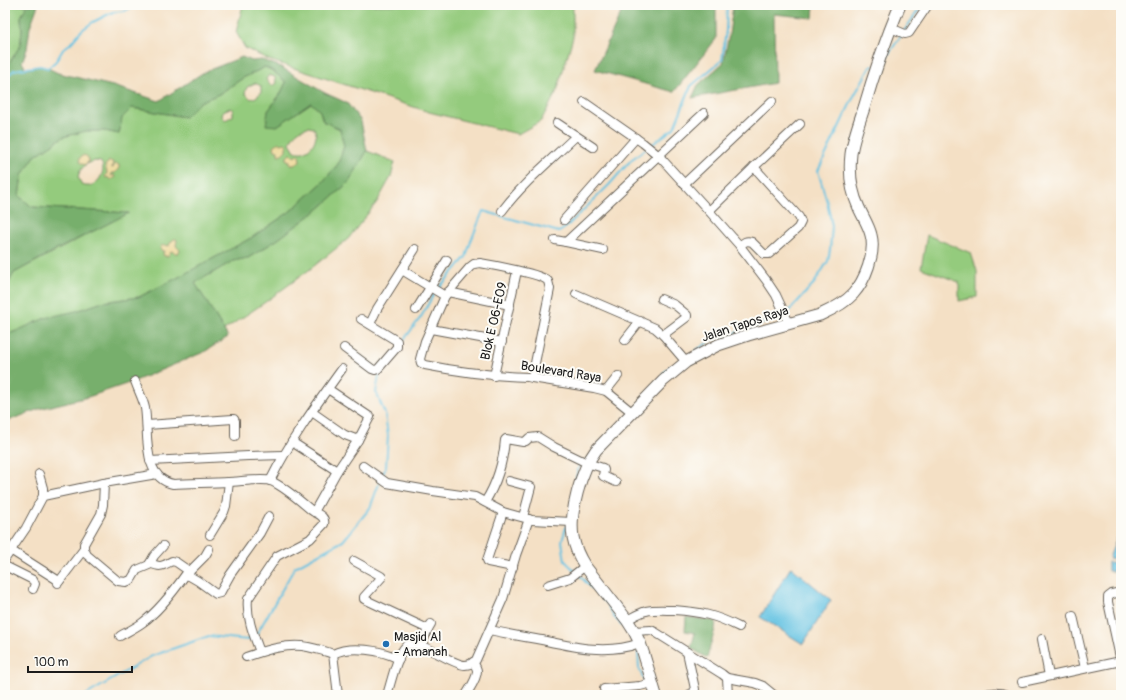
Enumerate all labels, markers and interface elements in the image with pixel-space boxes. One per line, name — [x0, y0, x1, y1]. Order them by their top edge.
street label: Blok E 06-E09 — [477, 280, 511, 362]
street label: Jalan Tapos Raya — [699, 302, 791, 346]
street label: Boulevard Raya — [520, 358, 602, 386]
place label: Masjid Al - Amanah — [394, 629, 447, 660]
marker: Masjid Al - Amanah — [381, 639, 391, 649]
scale bar — [28, 648, 132, 674]
text: 100 m — [34, 655, 69, 670]

